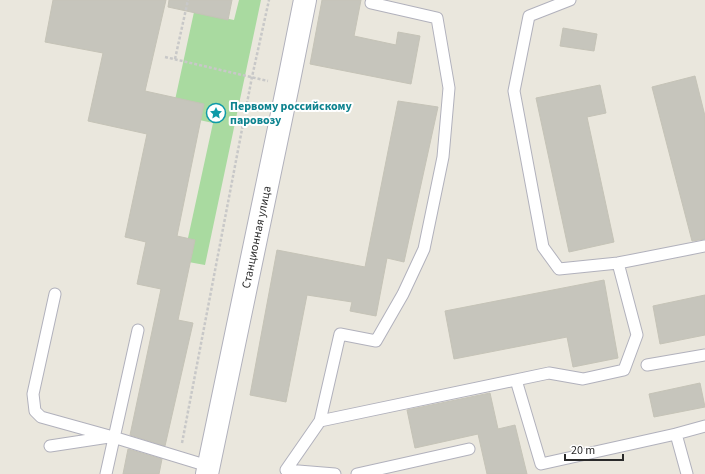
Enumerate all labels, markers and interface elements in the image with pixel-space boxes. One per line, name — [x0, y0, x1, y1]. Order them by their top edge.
place label: Первому российскому паровозу — [230, 98, 352, 129]
place icon: Первому российскому паровозу — [205, 102, 227, 124]
street label: Станционная улица — [238, 184, 276, 290]
scale bar — [565, 436, 623, 462]
text: 20 m — [571, 442, 595, 459]

